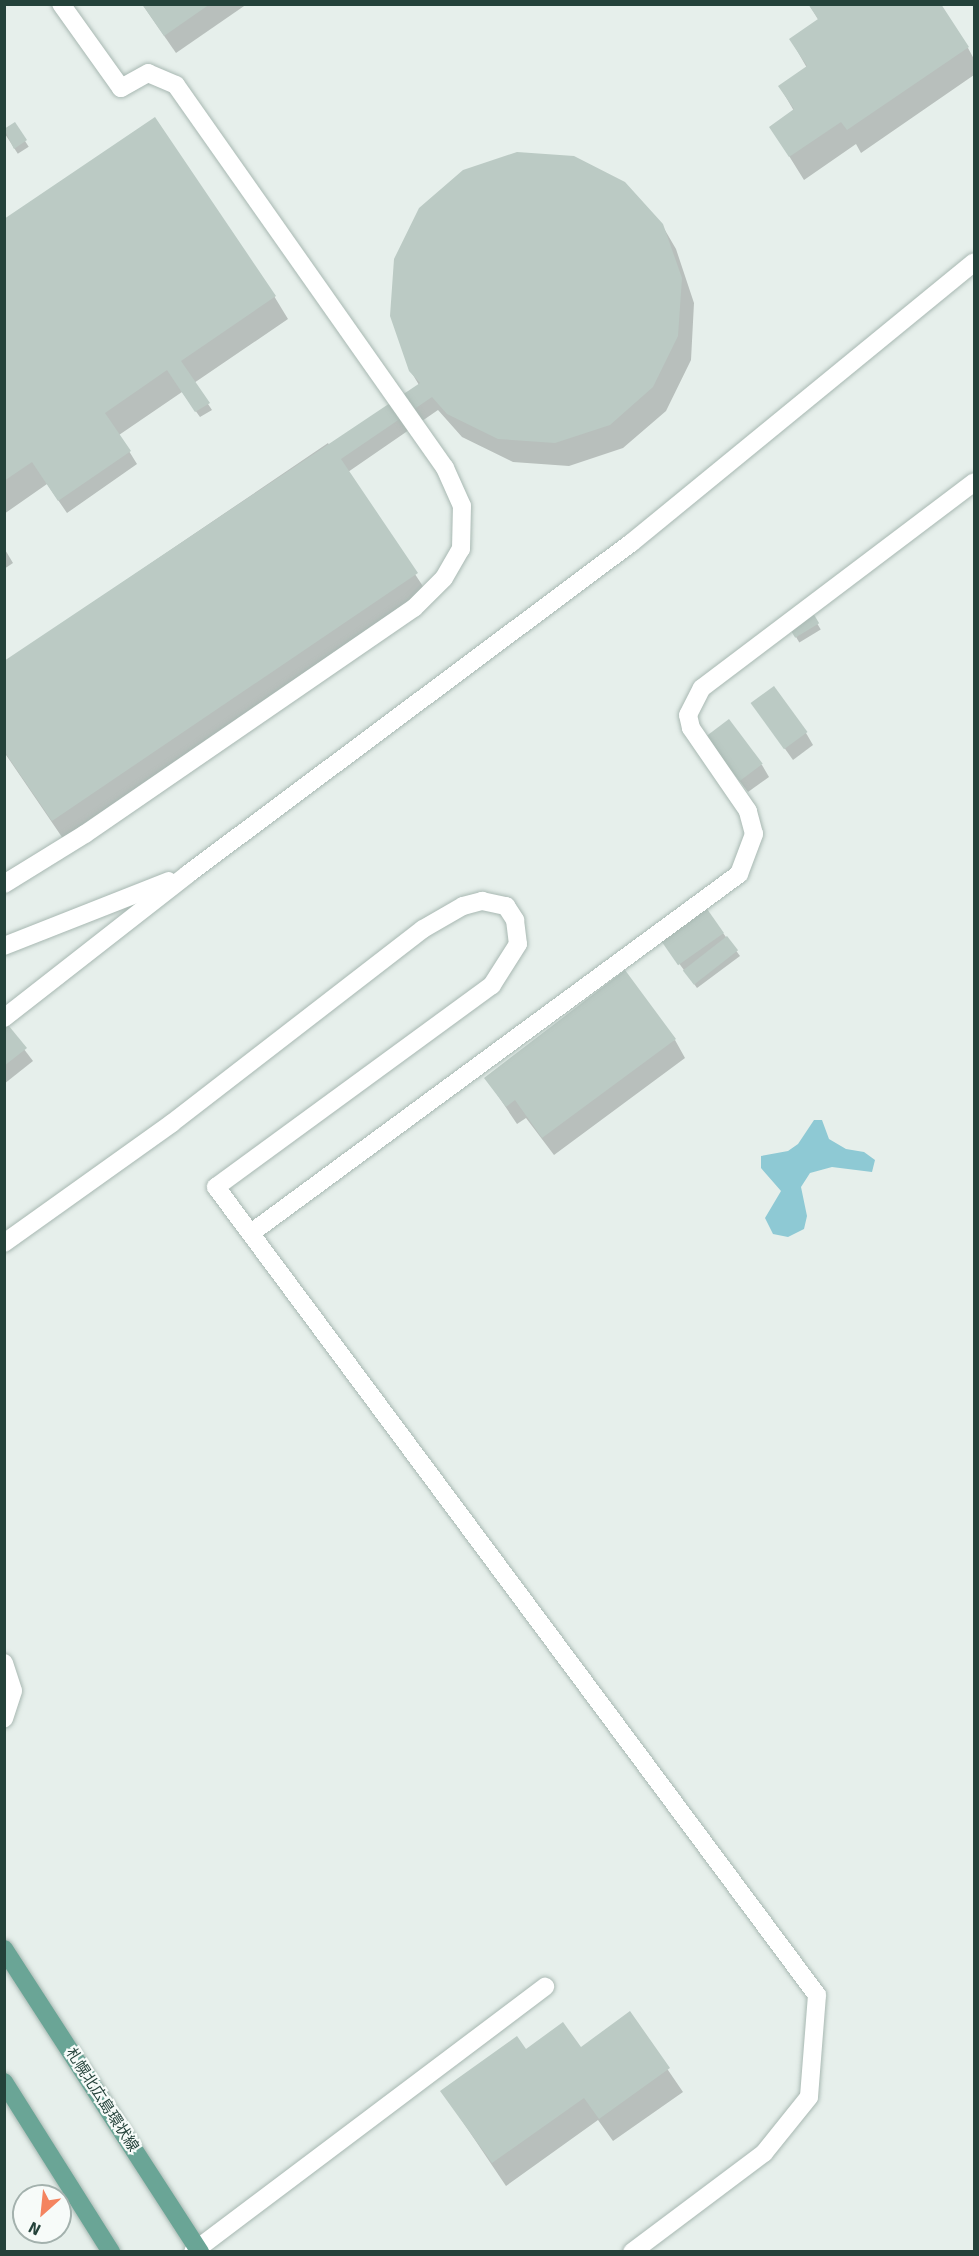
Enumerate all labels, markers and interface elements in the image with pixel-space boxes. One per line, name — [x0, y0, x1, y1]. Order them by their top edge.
street label: 札幌北広島環状線 — [62, 2045, 142, 2155]
north arrow — [12, 2184, 72, 2244]
text: N — [25, 2217, 44, 2240]

